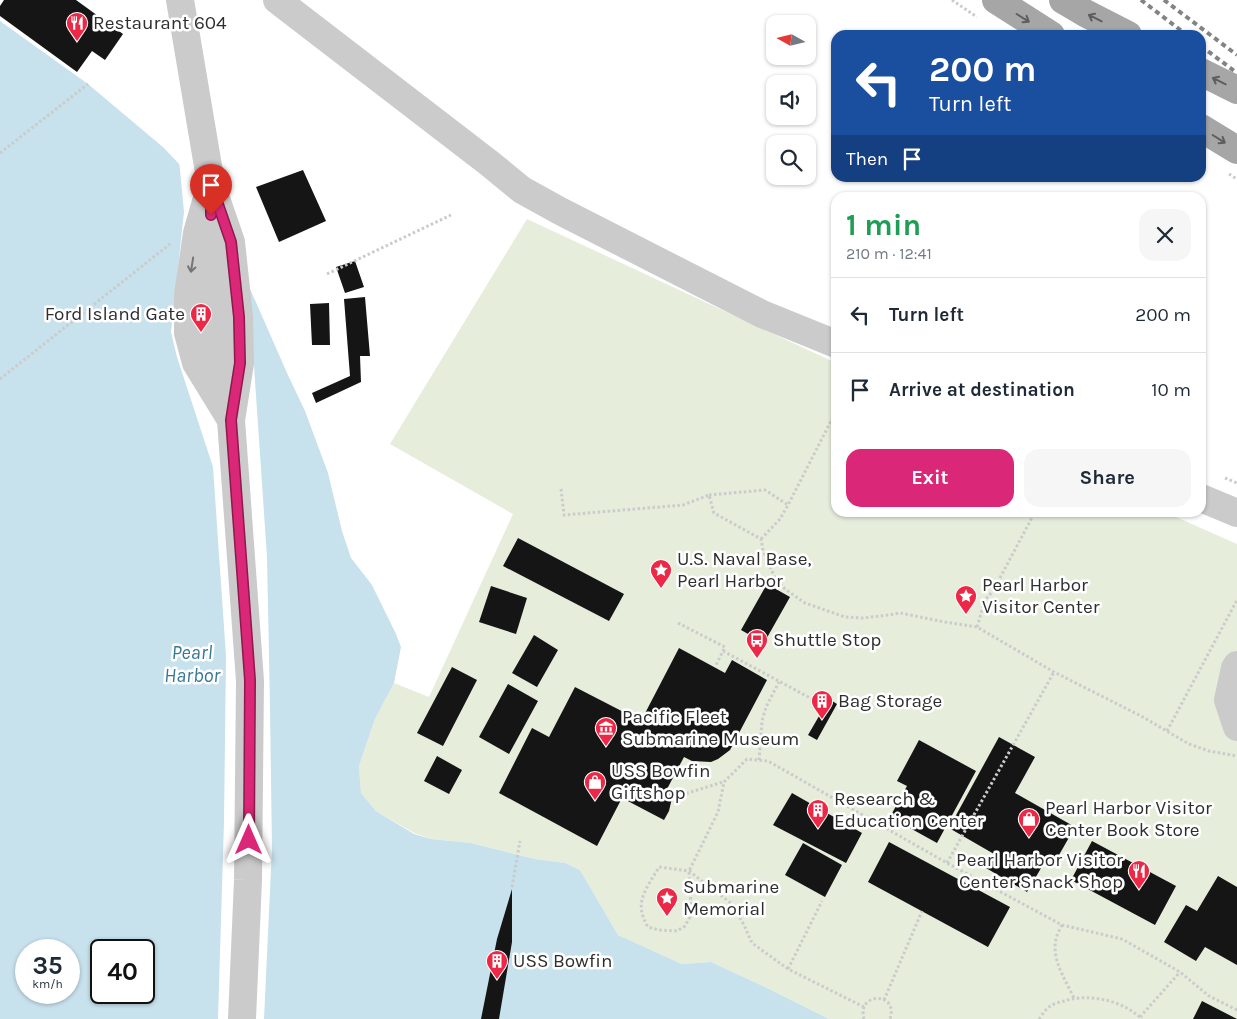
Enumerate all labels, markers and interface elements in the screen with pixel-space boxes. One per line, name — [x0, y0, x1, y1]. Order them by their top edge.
restaurant icon: Restaurant 604 — [65, 11, 89, 42]
place label: Restaurant 604 — [93, 12, 227, 34]
one-way arrow — [1015, 13, 1029, 23]
one-way arrow — [1088, 13, 1103, 22]
north arrow — [766, 15, 816, 65]
map controls — [766, 15, 816, 185]
text: 200 m — [929, 49, 1037, 90]
icon: left — [846, 50, 911, 115]
button: sound — [766, 75, 816, 125]
one-way arrow — [1212, 76, 1227, 85]
text: Turn left — [929, 91, 1012, 117]
button: search — [766, 135, 816, 185]
one-way arrow — [1212, 135, 1226, 145]
icon: arrive — [898, 145, 926, 173]
text: Then — [846, 148, 888, 170]
pin — [190, 164, 232, 215]
icon: arrive — [197, 171, 225, 199]
text: 1 min — [846, 207, 921, 243]
button: close — [1139, 209, 1191, 261]
text: 210 m · 12:41 — [846, 244, 932, 263]
one-way arrow — [187, 257, 197, 273]
icon: left — [846, 301, 874, 329]
building icon: Ford Island Gate — [189, 302, 213, 333]
place label: Ford Island Gate — [45, 303, 185, 325]
text: Turn left — [889, 304, 964, 326]
text: 200 m — [1135, 304, 1191, 326]
icon: arrive — [846, 376, 874, 404]
text: Arrive at destination — [889, 379, 1075, 401]
text: 10 m — [1151, 379, 1191, 401]
button: Exit — [846, 449, 1014, 507]
button: Share — [1024, 449, 1191, 507]
place label: U.S. Naval Base, Pearl Harbor — [677, 548, 811, 592]
place icon: U.S. Naval Base, Pearl Harbor — [649, 558, 673, 589]
place label: Pearl Harbor Visitor Center — [982, 574, 1100, 618]
place icon: Pearl Harbor Visitor Center — [954, 584, 978, 615]
bus stop icon: Shuttle Stop — [745, 628, 769, 659]
place label: Shuttle Stop — [773, 629, 881, 651]
water label: Pearl Harbor — [164, 641, 221, 687]
building icon: Bag Storage — [810, 689, 834, 720]
place label: Bag Storage — [838, 690, 942, 712]
place label: Pacific Fleet Submarine Museum — [622, 706, 799, 750]
museum icon: Pacific Fleet Submarine Museum — [594, 716, 618, 747]
place label: USS Bowfin Giftshop — [611, 760, 711, 804]
shop icon: USS Bowfin Giftshop — [583, 770, 607, 801]
place label: Research & Education Center — [834, 788, 984, 832]
place label: Pearl Harbor Visitor Center Book Store — [1045, 797, 1212, 841]
building icon: Research & Education Center — [806, 798, 830, 829]
shop icon: Pearl Harbor Visitor Center Book Store — [1017, 807, 1041, 838]
position arrow — [222, 813, 274, 865]
place label: Pearl Harbor Visitor Center Snack Shop — [956, 849, 1123, 893]
restaurant icon: Pearl Harbor Visitor Center Snack Shop — [1127, 859, 1151, 890]
place label: Submarine Memorial — [683, 876, 779, 920]
place icon: Submarine Memorial — [655, 886, 679, 917]
speed limit sign: 40 — [90, 939, 155, 1004]
building icon: USS Bowfin — [485, 949, 509, 980]
place label: USS Bowfin — [513, 950, 613, 972]
text: 35 — [32, 951, 63, 980]
text: km/h — [32, 977, 63, 991]

